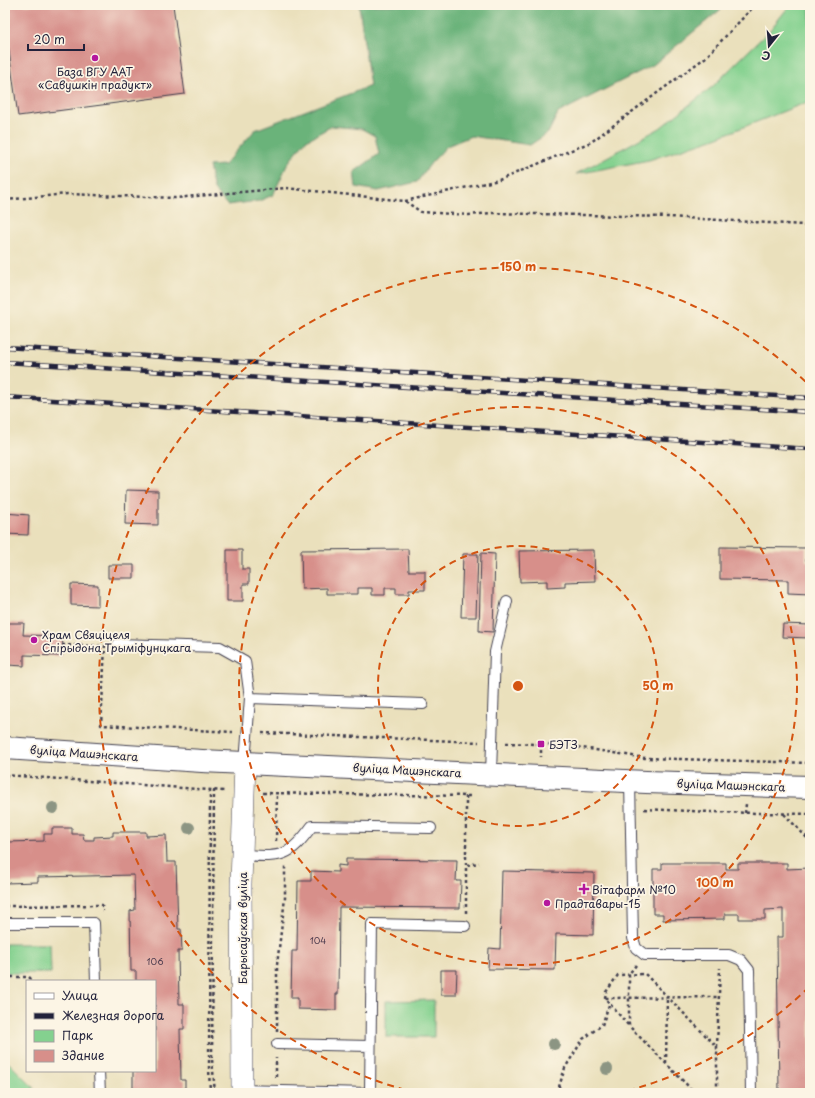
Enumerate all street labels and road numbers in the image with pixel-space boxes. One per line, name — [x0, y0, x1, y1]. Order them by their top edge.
street label: вуліца Машэнскага — [29, 741, 139, 765]
street label: вуліца Машэнскага — [352, 759, 462, 781]
street label: вуліца Машэнскага — [676, 775, 786, 795]
street label: Барысаўская вуліца — [234, 872, 251, 984]

